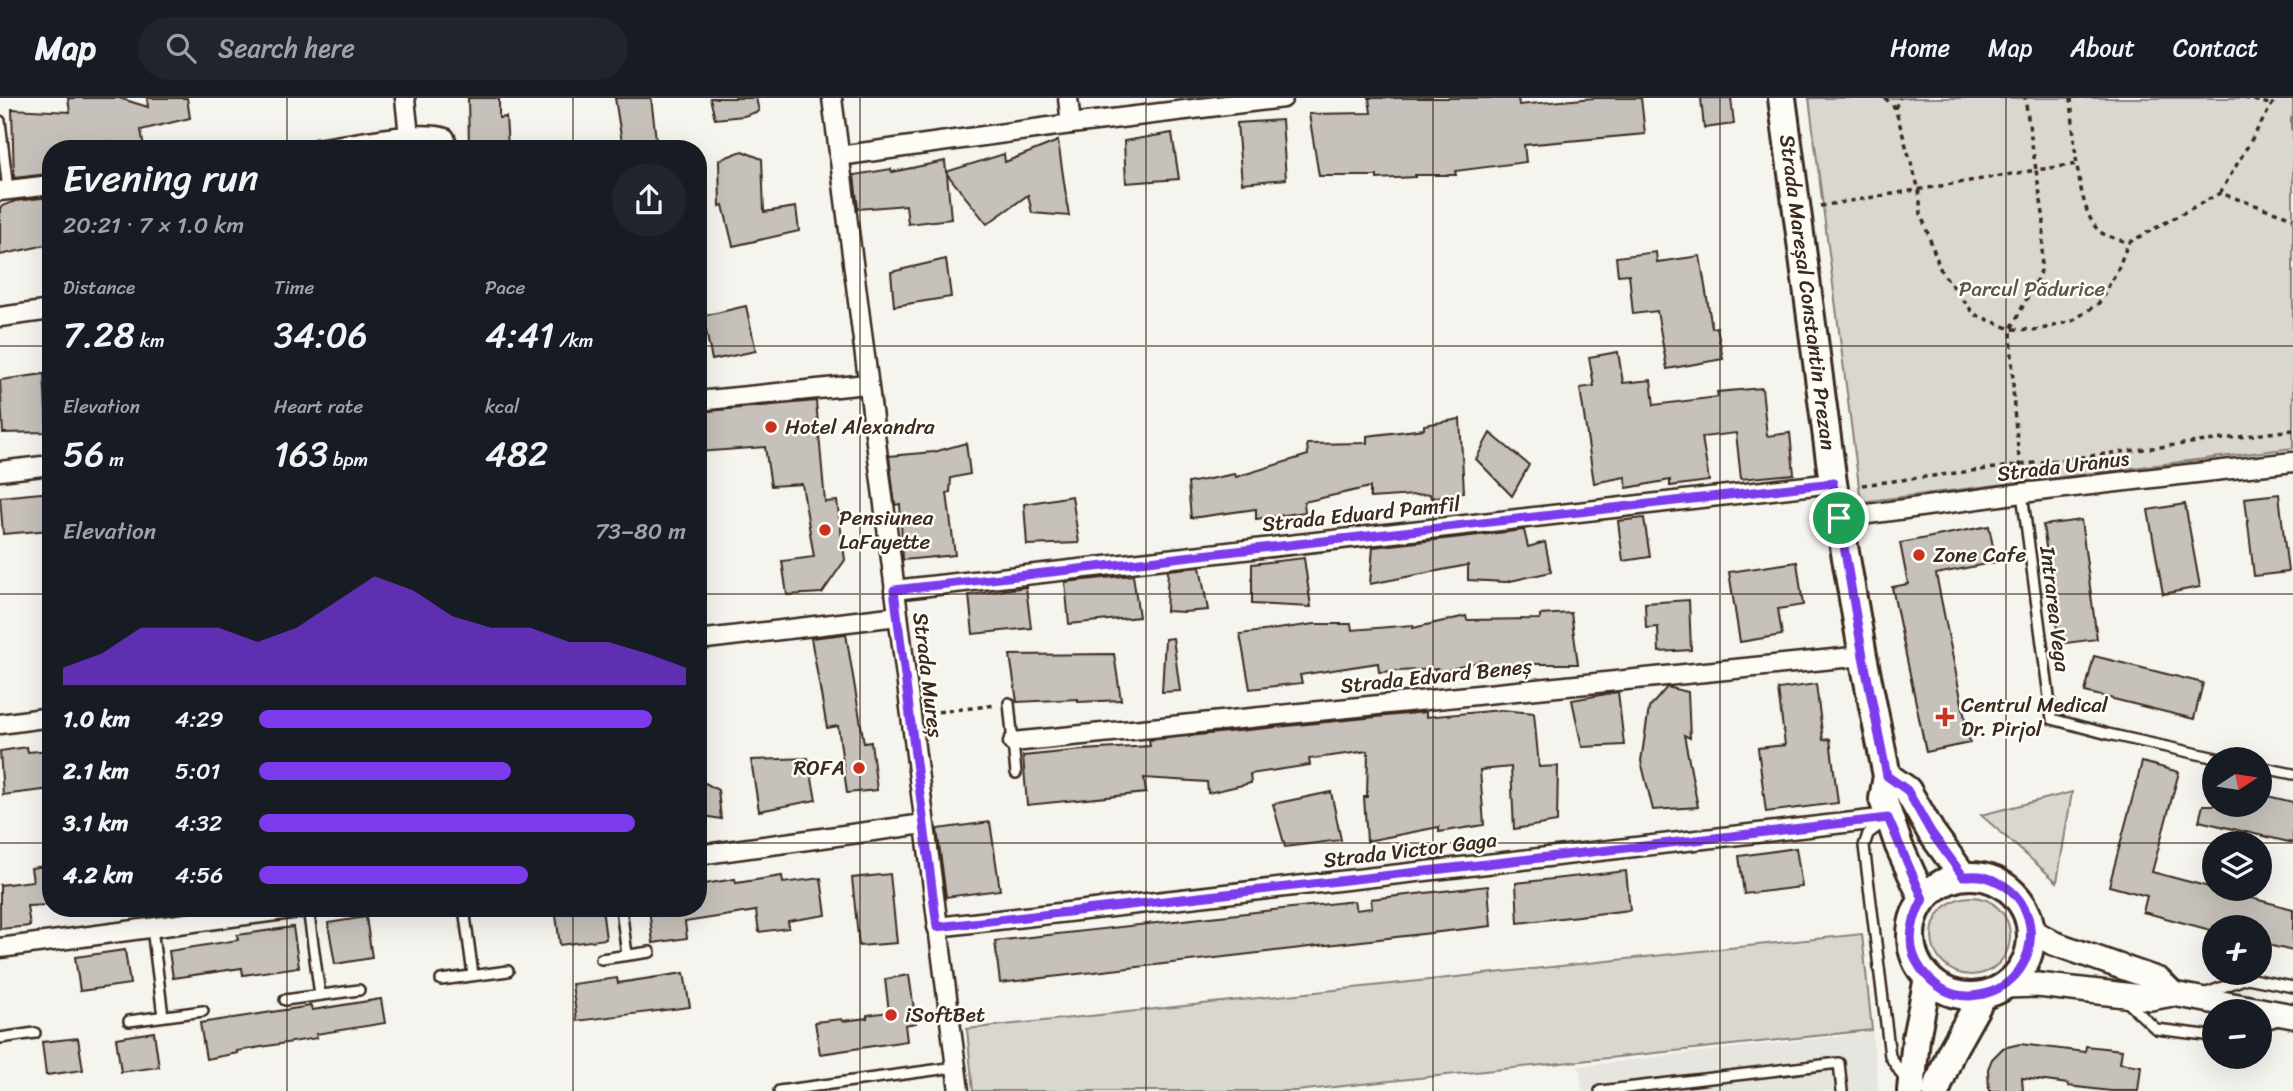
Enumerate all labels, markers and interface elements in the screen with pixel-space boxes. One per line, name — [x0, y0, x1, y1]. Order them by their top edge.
search box — [138, 17, 628, 80]
text: Map — [35, 19, 96, 77]
text: Search here — [218, 25, 355, 71]
text: Home — [1890, 27, 1950, 69]
text: Map — [1988, 27, 2032, 69]
text: About — [2070, 27, 2135, 69]
text: Contact — [2173, 27, 2258, 69]
icon: search — [162, 29, 200, 67]
street label: Strada Mareșal Constantin Prezan — [1768, 132, 1847, 453]
text: Evening run — [63, 145, 259, 212]
button: share — [612, 163, 686, 237]
text: 20:21 · 7 × 1.0 km — [63, 205, 244, 246]
park label: Parcul Pădurice — [1959, 270, 2105, 308]
text: Distance — [63, 271, 135, 304]
text: Time — [274, 271, 314, 304]
text: Pace — [485, 271, 525, 304]
text: 7.28 — [63, 304, 135, 366]
text: 34:06 — [274, 304, 368, 366]
text: 4:41 — [485, 304, 554, 366]
text: km — [135, 324, 164, 357]
text: /km — [554, 324, 593, 357]
text: Elevation — [63, 390, 140, 423]
text: Heart rate — [274, 390, 363, 423]
text: kcal — [485, 390, 520, 423]
place label: Hotel Alexandra — [785, 408, 935, 446]
marker: Hotel Alexandra — [763, 419, 779, 435]
text: 56 — [63, 423, 104, 485]
text: 163 — [274, 423, 328, 485]
text: 482 — [485, 423, 548, 485]
street label: Strada Uranus — [1995, 439, 2132, 493]
text: m — [104, 443, 124, 476]
text: bpm — [328, 443, 368, 476]
street label: Strada Eduard Pamfil — [1260, 485, 1463, 543]
pin — [1809, 488, 1869, 548]
place label: Pensiunea LaFayette — [839, 499, 934, 561]
icon: arrive — [1820, 499, 1858, 537]
text: Elevation — [63, 511, 156, 552]
text: 73–80 m — [595, 511, 686, 552]
marker: Pensiunea LaFayette — [817, 522, 833, 538]
place label: Zone Cafe — [1933, 536, 2026, 574]
street label: Intrarea Vega — [2028, 543, 2082, 674]
marker: Zone Cafe — [1911, 547, 1927, 563]
street label: Strada Mureș — [901, 610, 955, 740]
street label: Strada Edvard Beneș — [1338, 647, 1534, 705]
place label: Centrul Medical Dr. Pirjol — [1961, 686, 2109, 748]
text: 1.0 km — [63, 699, 130, 740]
text: 4:29 — [175, 699, 224, 740]
marker: Centrul Medical Dr. Pirjol — [1935, 707, 1955, 727]
north arrow — [2202, 747, 2272, 817]
map controls — [2202, 747, 2272, 1069]
place label: ROFA — [794, 749, 845, 787]
text: 2.1 km — [63, 751, 129, 792]
text: 5:01 — [175, 751, 220, 792]
marker: ROFA — [851, 760, 867, 776]
text: 3.1 km — [63, 803, 128, 844]
text: 4:32 — [175, 803, 222, 844]
street label: Strada Victor Gaga — [1321, 820, 1499, 880]
button: layers — [2202, 831, 2272, 901]
text: 4.2 km — [63, 855, 133, 896]
text: 4:56 — [175, 855, 223, 896]
button: + — [2202, 915, 2272, 985]
place label: iSoftBet — [905, 996, 985, 1034]
button: − — [2202, 999, 2272, 1069]
marker: iSoftBet — [883, 1007, 899, 1023]

